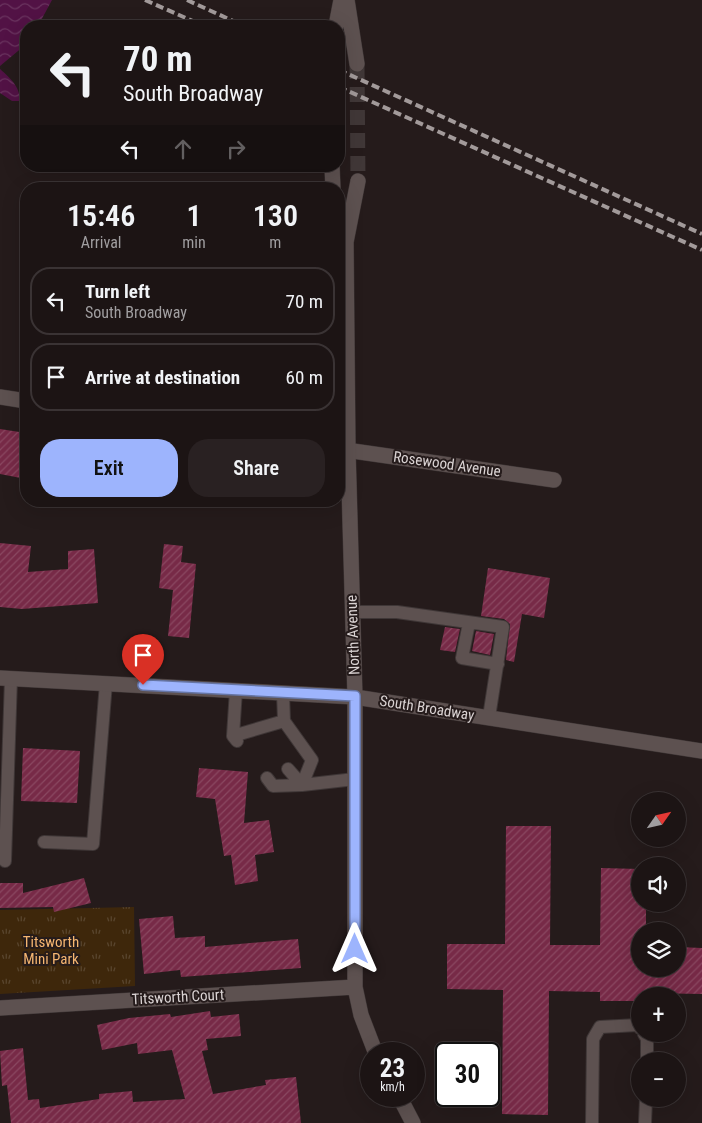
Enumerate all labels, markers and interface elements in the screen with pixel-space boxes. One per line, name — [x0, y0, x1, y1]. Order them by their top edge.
text: 70 m — [123, 39, 192, 80]
icon: left — [40, 40, 105, 105]
text: South Broadway — [123, 81, 263, 106]
icon: left — [116, 135, 144, 163]
icon: ahead — [169, 135, 197, 163]
icon: right — [222, 135, 250, 163]
text: 15:46 — [67, 198, 135, 233]
text: 1 — [186, 198, 202, 233]
text: 130 — [253, 198, 298, 233]
text: Arrival — [81, 233, 121, 252]
text: min — [182, 233, 206, 252]
text: m — [269, 233, 281, 252]
text: Turn left — [85, 280, 150, 303]
icon: left — [42, 287, 70, 315]
text: 70 m — [286, 290, 323, 313]
text: South Broadway — [85, 303, 187, 322]
icon: arrive — [42, 363, 70, 391]
text: Arrive at destination — [85, 366, 240, 389]
text: 60 m — [286, 366, 323, 389]
button: Exit — [40, 439, 178, 497]
button: Share — [188, 439, 325, 497]
street label: Rosewood Avenue — [392, 448, 502, 480]
street label: North Avenue — [343, 595, 363, 675]
pin — [122, 634, 164, 685]
icon: arrive — [129, 641, 157, 669]
street label: South Broadway — [378, 692, 476, 724]
north arrow — [631, 792, 686, 848]
map controls — [631, 792, 686, 1107]
button: sound — [631, 857, 686, 912]
position arrow — [328, 922, 380, 974]
button: layers — [631, 922, 686, 977]
park label: Titsworth Mini Park — [23, 933, 79, 968]
street label: Titsworth Court — [131, 986, 225, 1008]
button: + — [631, 987, 686, 1042]
speed limit sign: 30 — [435, 1042, 500, 1107]
button: − — [631, 1052, 686, 1107]
text: 23 — [380, 1054, 405, 1083]
text: km/h — [380, 1080, 405, 1094]

